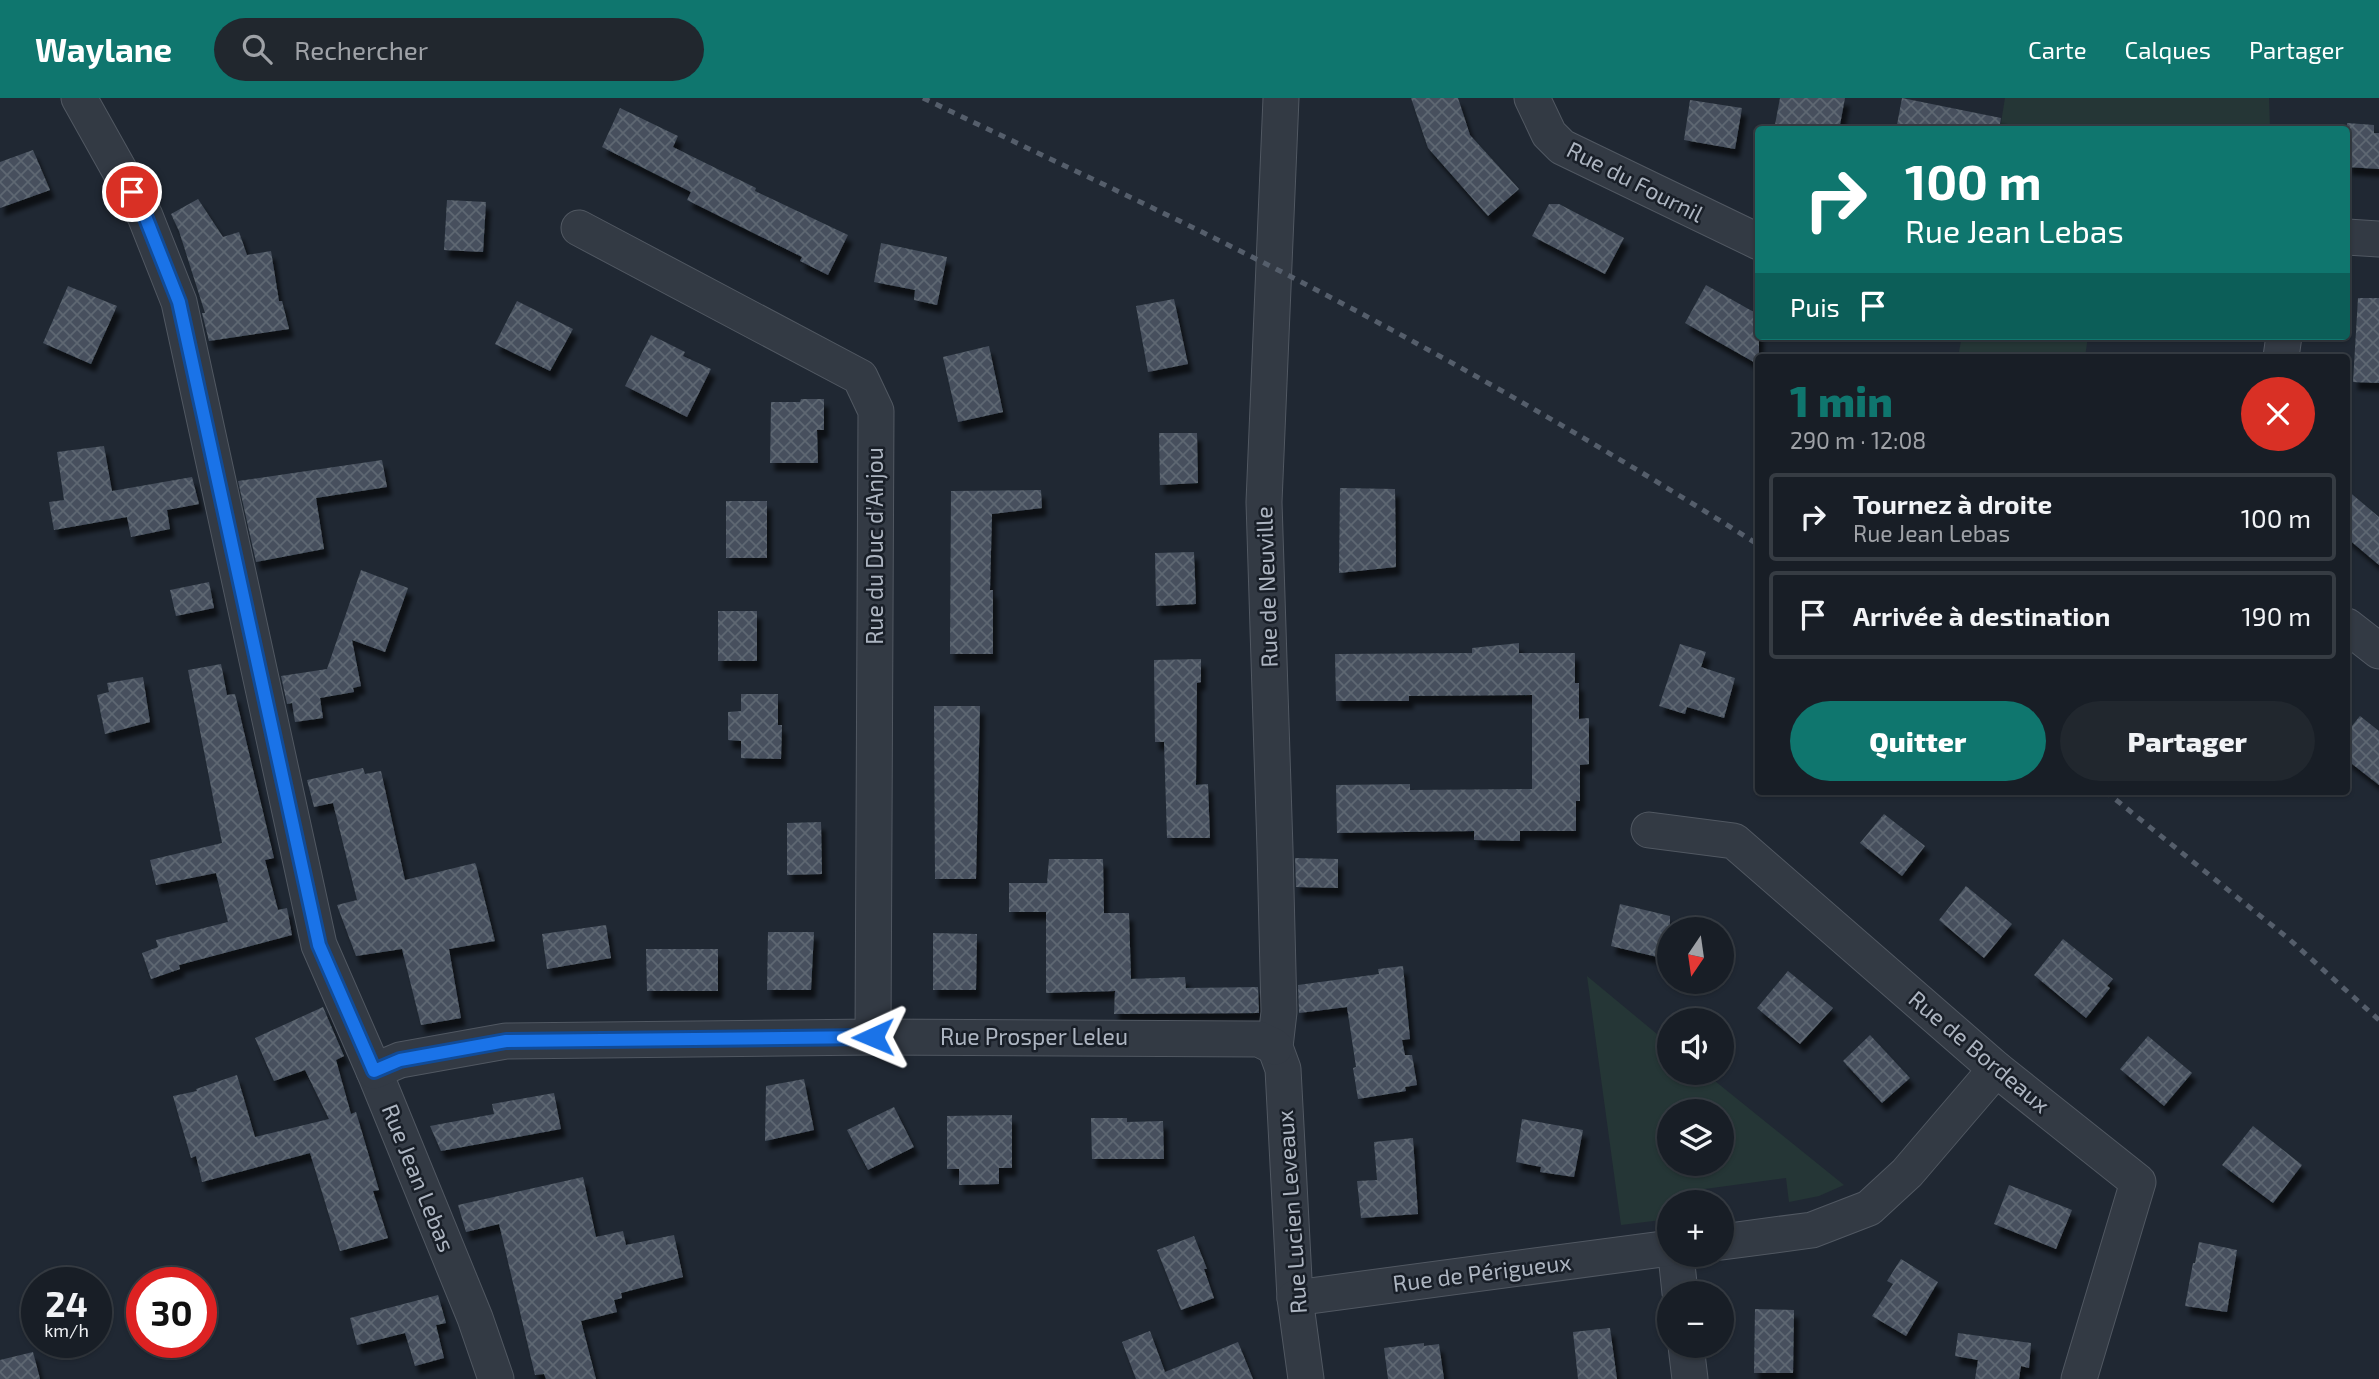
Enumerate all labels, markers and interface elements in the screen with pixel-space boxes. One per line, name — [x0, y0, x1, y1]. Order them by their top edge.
search box — [214, 18, 704, 81]
text: Waylane — [35, 29, 172, 69]
icon: search — [238, 30, 276, 68]
text: Rechercher — [294, 34, 428, 65]
text: Carte — [2028, 35, 2087, 64]
text: Calques — [2125, 35, 2211, 64]
text: Partager — [2249, 35, 2344, 64]
street label: Rue du Fournil — [1562, 135, 1709, 228]
text: 100 m — [1905, 151, 2042, 210]
icon: right — [1790, 154, 1881, 245]
pin — [102, 162, 162, 222]
icon: arrive — [113, 173, 151, 211]
text: Rue Jean Lebas — [1905, 211, 2124, 249]
icon: arrive — [1854, 287, 1892, 325]
text: Puis — [1790, 291, 1840, 322]
text: 1 min — [1790, 375, 1893, 425]
button: close — [2241, 377, 2315, 451]
text: 290 m · 12:08 — [1790, 426, 1926, 454]
street label: Rue du Duc d'Anjou — [860, 447, 888, 645]
text: Tournez à droite — [1853, 488, 2052, 519]
icon: right — [1794, 498, 1832, 536]
text: 100 m — [2241, 502, 2311, 533]
street label: Rue de Neuville — [1249, 506, 1283, 668]
text: Rue Jean Lebas — [1853, 519, 2010, 547]
icon: arrive — [1794, 596, 1832, 634]
text: Arrivée à destination — [1853, 600, 2110, 631]
text: 190 m — [2242, 600, 2311, 631]
button: Quitter — [1790, 701, 2046, 781]
button: Partager — [2060, 701, 2315, 781]
north arrow — [1657, 917, 1734, 994]
map controls — [1657, 917, 1734, 1358]
street label: Rue de Bordeaux — [1904, 984, 2056, 1118]
position arrow — [836, 1000, 910, 1074]
button: sound — [1657, 1008, 1734, 1085]
street label: Rue Prosper Leleu — [940, 1022, 1128, 1050]
button: layers — [1657, 1099, 1734, 1176]
street label: Rue Jean Lebas — [377, 1100, 461, 1256]
street label: Rue Lucien Leveaux — [1270, 1109, 1312, 1315]
button: + — [1657, 1190, 1734, 1267]
street label: Rue de Périgueux — [1391, 1247, 1573, 1297]
speed limit sign: 30 — [126, 1267, 217, 1358]
button: − — [1657, 1281, 1734, 1358]
text: 24 — [45, 1282, 88, 1324]
text: km/h — [44, 1319, 89, 1341]

